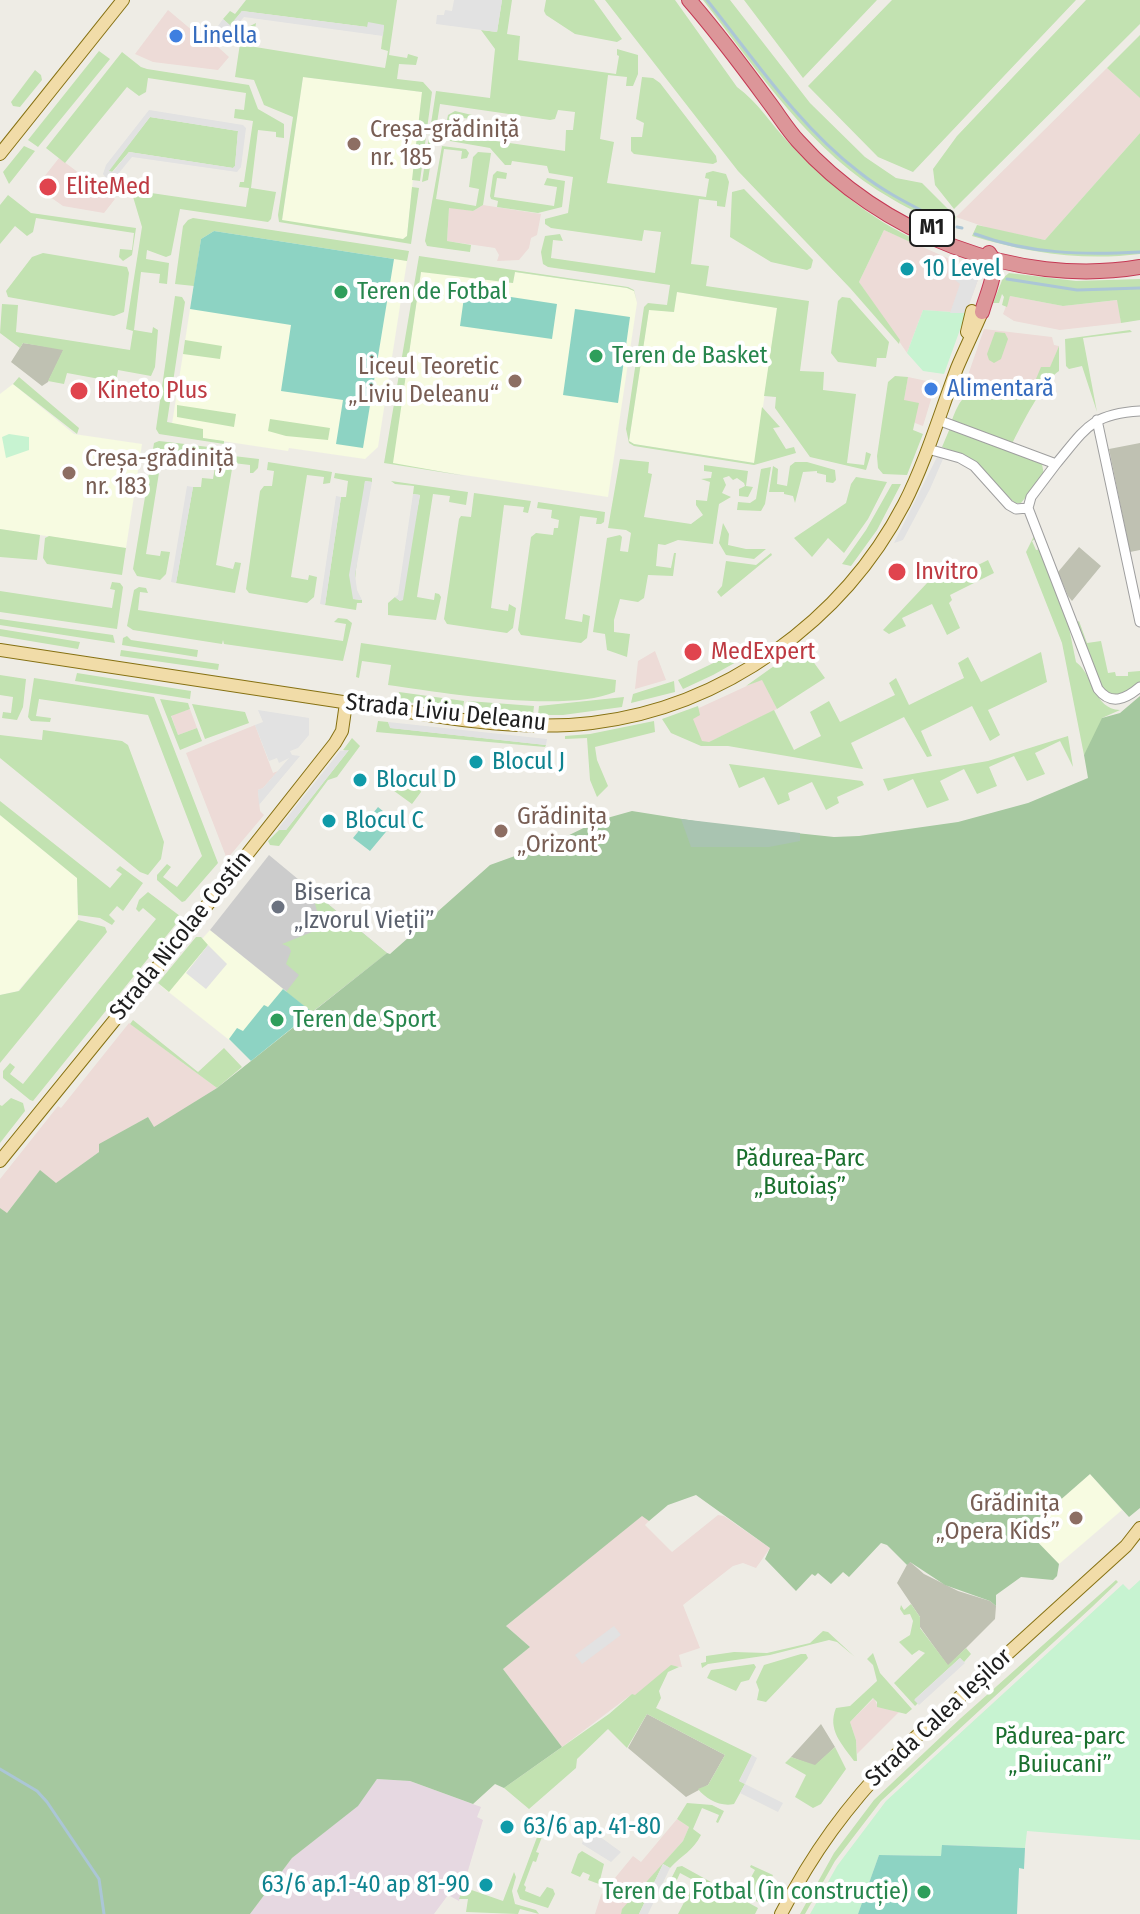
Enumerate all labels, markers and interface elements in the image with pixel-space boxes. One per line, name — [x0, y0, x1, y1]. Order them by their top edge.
place label: Linella — [192, 22, 257, 50]
marker: Linella — [167, 27, 185, 45]
place label: Creșa-grădiniță nr. 185 — [370, 116, 520, 172]
marker: Creșa-grădiniță nr. 185 — [345, 135, 363, 153]
place label: EliteMed — [66, 173, 151, 201]
marker: EliteMed — [37, 176, 59, 198]
road number: M1 — [910, 210, 954, 246]
place label: 10 Level — [923, 255, 1001, 283]
marker: 10 Level — [898, 260, 916, 278]
place label: Teren de Fotbal — [357, 278, 507, 306]
marker: Teren de Fotbal — [332, 283, 350, 301]
place label: Teren de Basket — [612, 342, 767, 370]
marker: Teren de Basket — [587, 347, 605, 365]
place label: Liceul Teoretic „Liviu Deleanu“ — [348, 353, 499, 409]
marker: Liceul Teoretic „Liviu Deleanu“ — [506, 372, 524, 390]
place label: Alimentară — [947, 375, 1054, 403]
place label: Kineto Plus — [97, 377, 207, 405]
marker: Kineto Plus — [68, 380, 90, 402]
marker: Alimentară — [922, 380, 940, 398]
place label: Creșa-grădiniță nr. 183 — [85, 445, 235, 501]
marker: Creșa-grădiniță nr. 183 — [60, 464, 78, 482]
place label: Invitro — [915, 558, 979, 586]
marker: Invitro — [886, 561, 908, 583]
place label: MedExpert — [711, 638, 815, 666]
marker: MedExpert — [682, 641, 704, 663]
street label: Strada Liviu Deleanu — [344, 688, 548, 738]
place label: Blocul J — [492, 748, 565, 776]
marker: Blocul J — [467, 753, 485, 771]
place label: Blocul D — [376, 766, 457, 794]
marker: Blocul D — [351, 771, 369, 789]
place label: Grădinița „Orizont” — [517, 803, 607, 859]
place label: Blocul C — [345, 807, 424, 835]
marker: Blocul C — [320, 812, 338, 830]
marker: Grădinița „Orizont” — [492, 822, 510, 840]
street label: Strada Nicolae Costin — [104, 846, 258, 1026]
place label: Biserica „Izvorul Vieții” — [294, 879, 434, 935]
marker: Biserica „Izvorul Vieții” — [269, 898, 287, 916]
place label: Teren de Sport — [293, 1006, 436, 1034]
marker: Teren de Sport — [268, 1011, 286, 1029]
park label: Pădurea-Parc „Butoiaș” — [735, 1145, 865, 1201]
place label: Grădinița „Opera Kids” — [936, 1490, 1060, 1546]
marker: Grădinița „Opera Kids” — [1067, 1509, 1085, 1527]
street label: Strada Calea Ieșilor — [860, 1643, 1018, 1793]
park label: Pădurea-parc „Buiucani” — [995, 1723, 1125, 1779]
place label: 63/6 ap. 41-80 — [523, 1813, 661, 1841]
marker: 63/6 ap. 41-80 — [498, 1818, 516, 1836]
place label: 63/6 ap.1-40 ap 81-90 — [261, 1871, 470, 1899]
marker: 63/6 ap.1-40 ap 81-90 — [477, 1876, 495, 1894]
place label: Teren de Fotbal (în construcție) — [602, 1878, 908, 1906]
marker: Teren de Fotbal (în construcție) — [915, 1883, 933, 1901]

